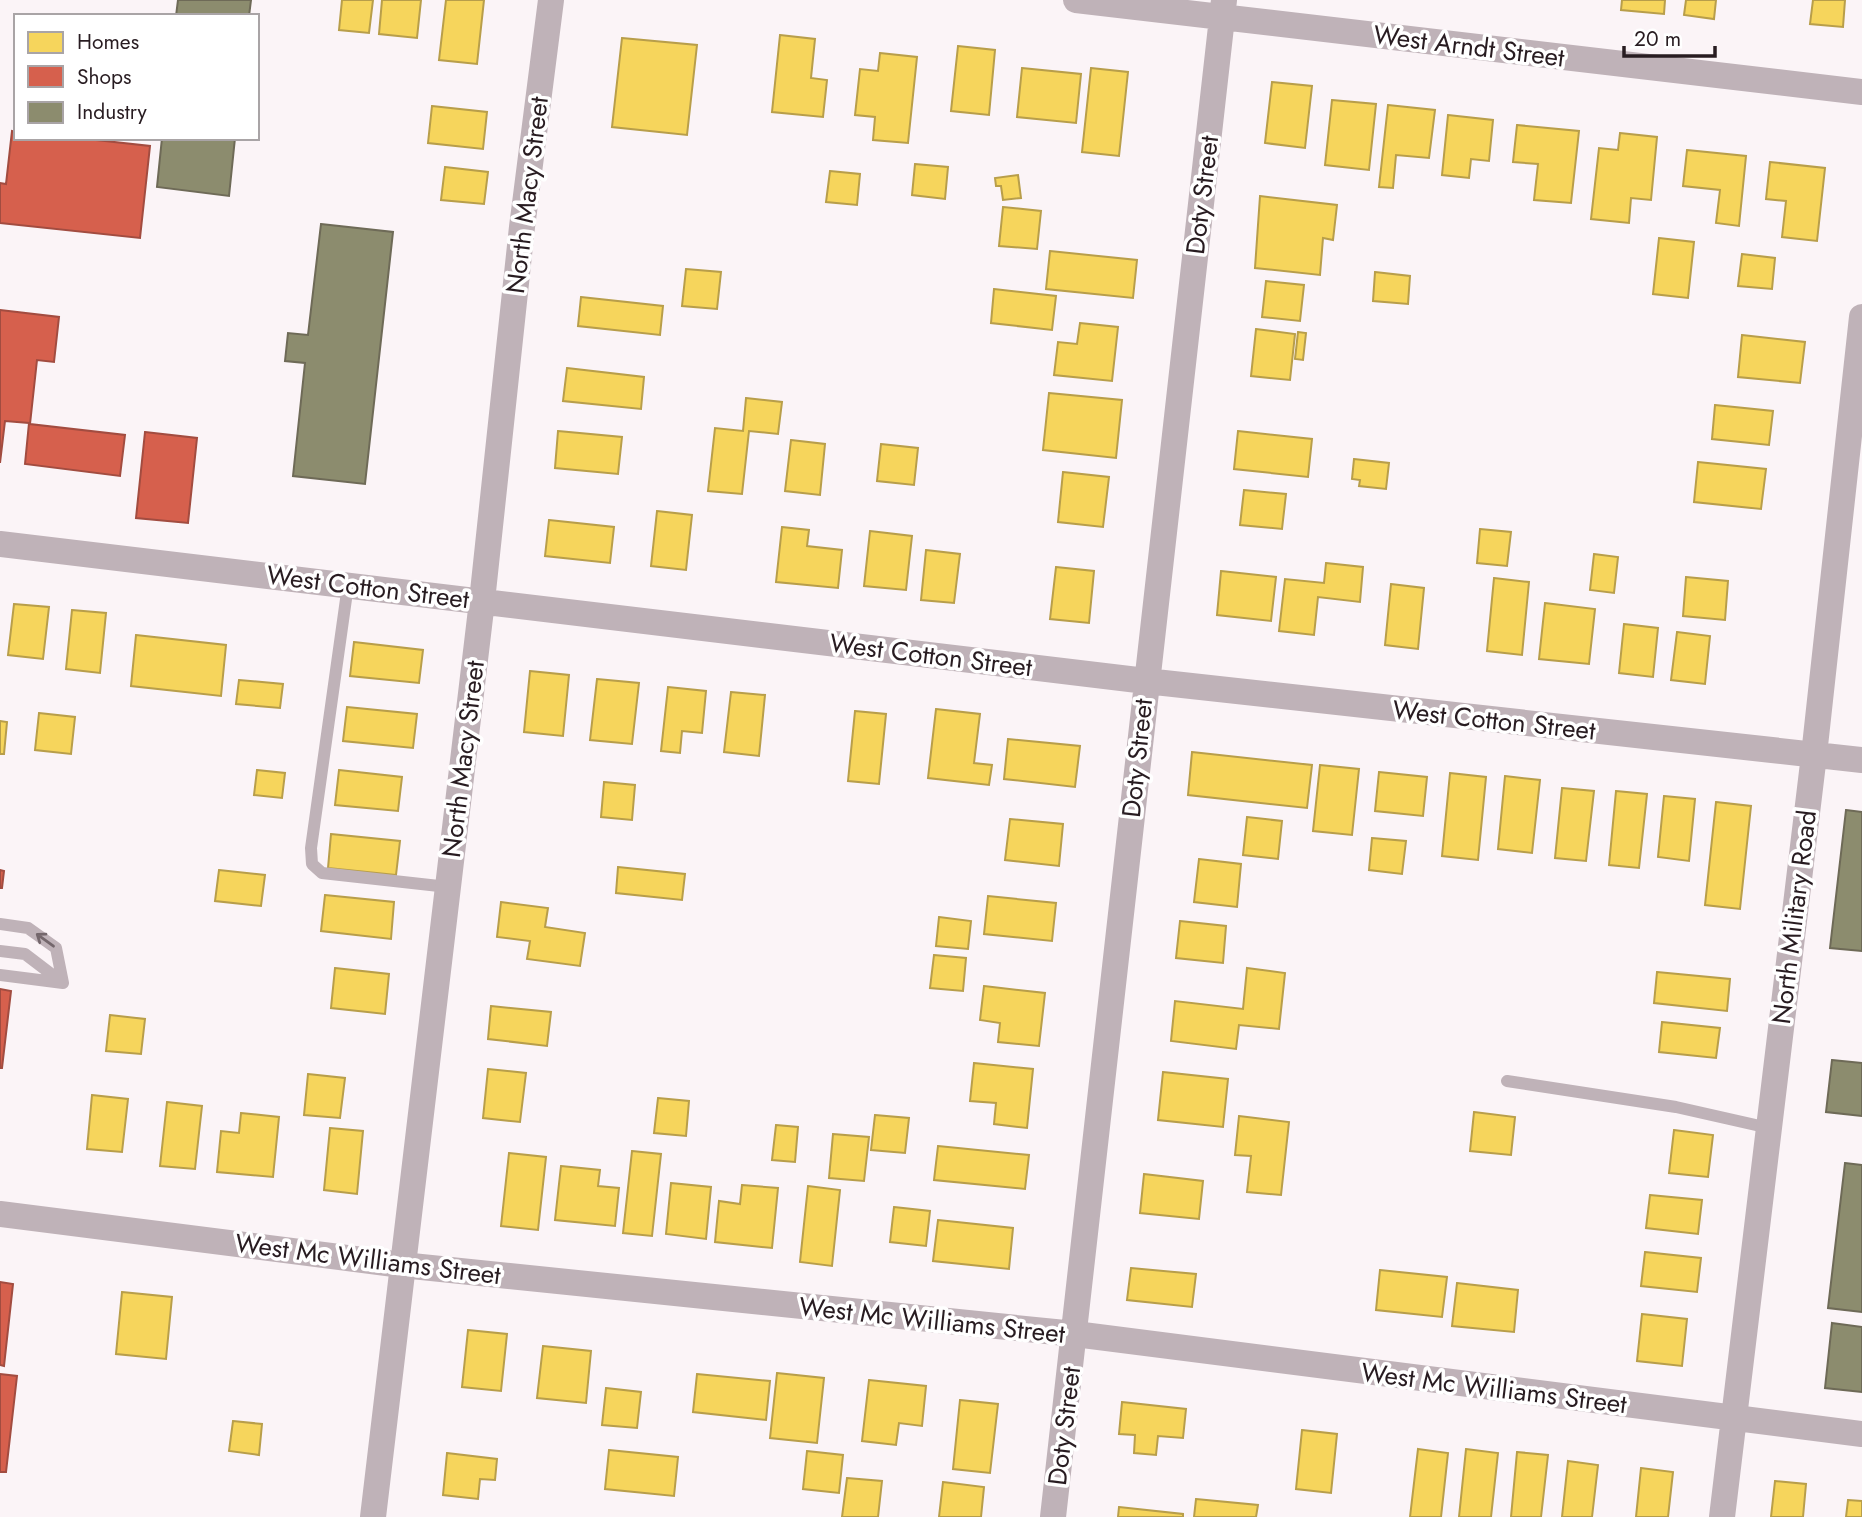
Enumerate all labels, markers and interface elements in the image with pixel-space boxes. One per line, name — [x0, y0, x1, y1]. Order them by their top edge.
legend — [14, 14, 259, 140]
scale bar — [1624, 14, 1715, 58]
street label: West Arndt Street — [1371, 15, 1567, 77]
text: 20 m — [1634, 24, 1681, 54]
text: Homes — [77, 27, 139, 57]
text: Shops — [77, 62, 131, 92]
street label: North Macy Street — [496, 94, 558, 296]
text: Industry — [77, 97, 148, 127]
street label: Doty Street — [1176, 133, 1228, 257]
street label: West Cotton Street — [265, 556, 472, 618]
street label: West Cotton Street — [828, 624, 1035, 686]
street label: North Macy Street — [432, 658, 494, 860]
street label: West Cotton Street — [1391, 690, 1598, 750]
street label: Doty Street — [1112, 696, 1162, 819]
street label: North Military Road — [1762, 808, 1826, 1026]
one-way arrow — [36, 933, 55, 947]
street label: West Mc Williams Street — [233, 1224, 504, 1294]
street label: West Mc Williams Street — [797, 1287, 1068, 1353]
street label: West Mc Williams Street — [1359, 1353, 1630, 1423]
street label: Doty Street — [1038, 1364, 1090, 1488]

